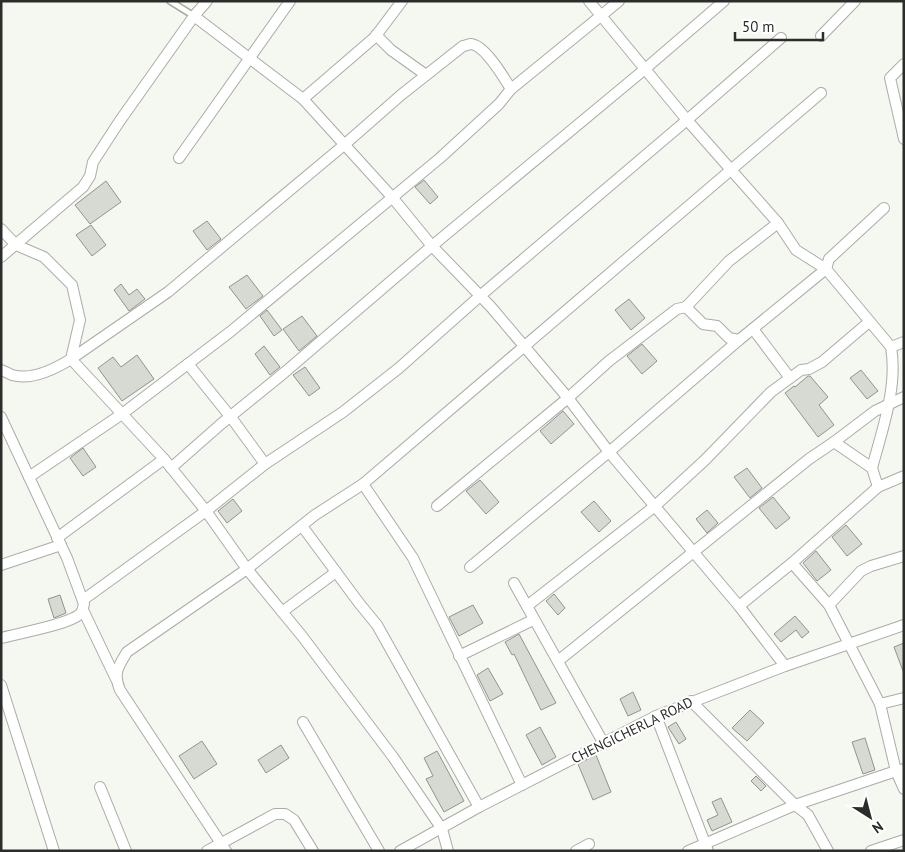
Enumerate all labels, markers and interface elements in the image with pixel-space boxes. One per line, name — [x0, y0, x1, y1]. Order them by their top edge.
scale bar — [735, 10, 822, 42]
text: 50 m — [742, 17, 775, 36]
street label: CHENGICHERLA ROAD — [568, 693, 696, 767]
north arrow — [845, 792, 895, 842]
text: N — [869, 818, 887, 838]

